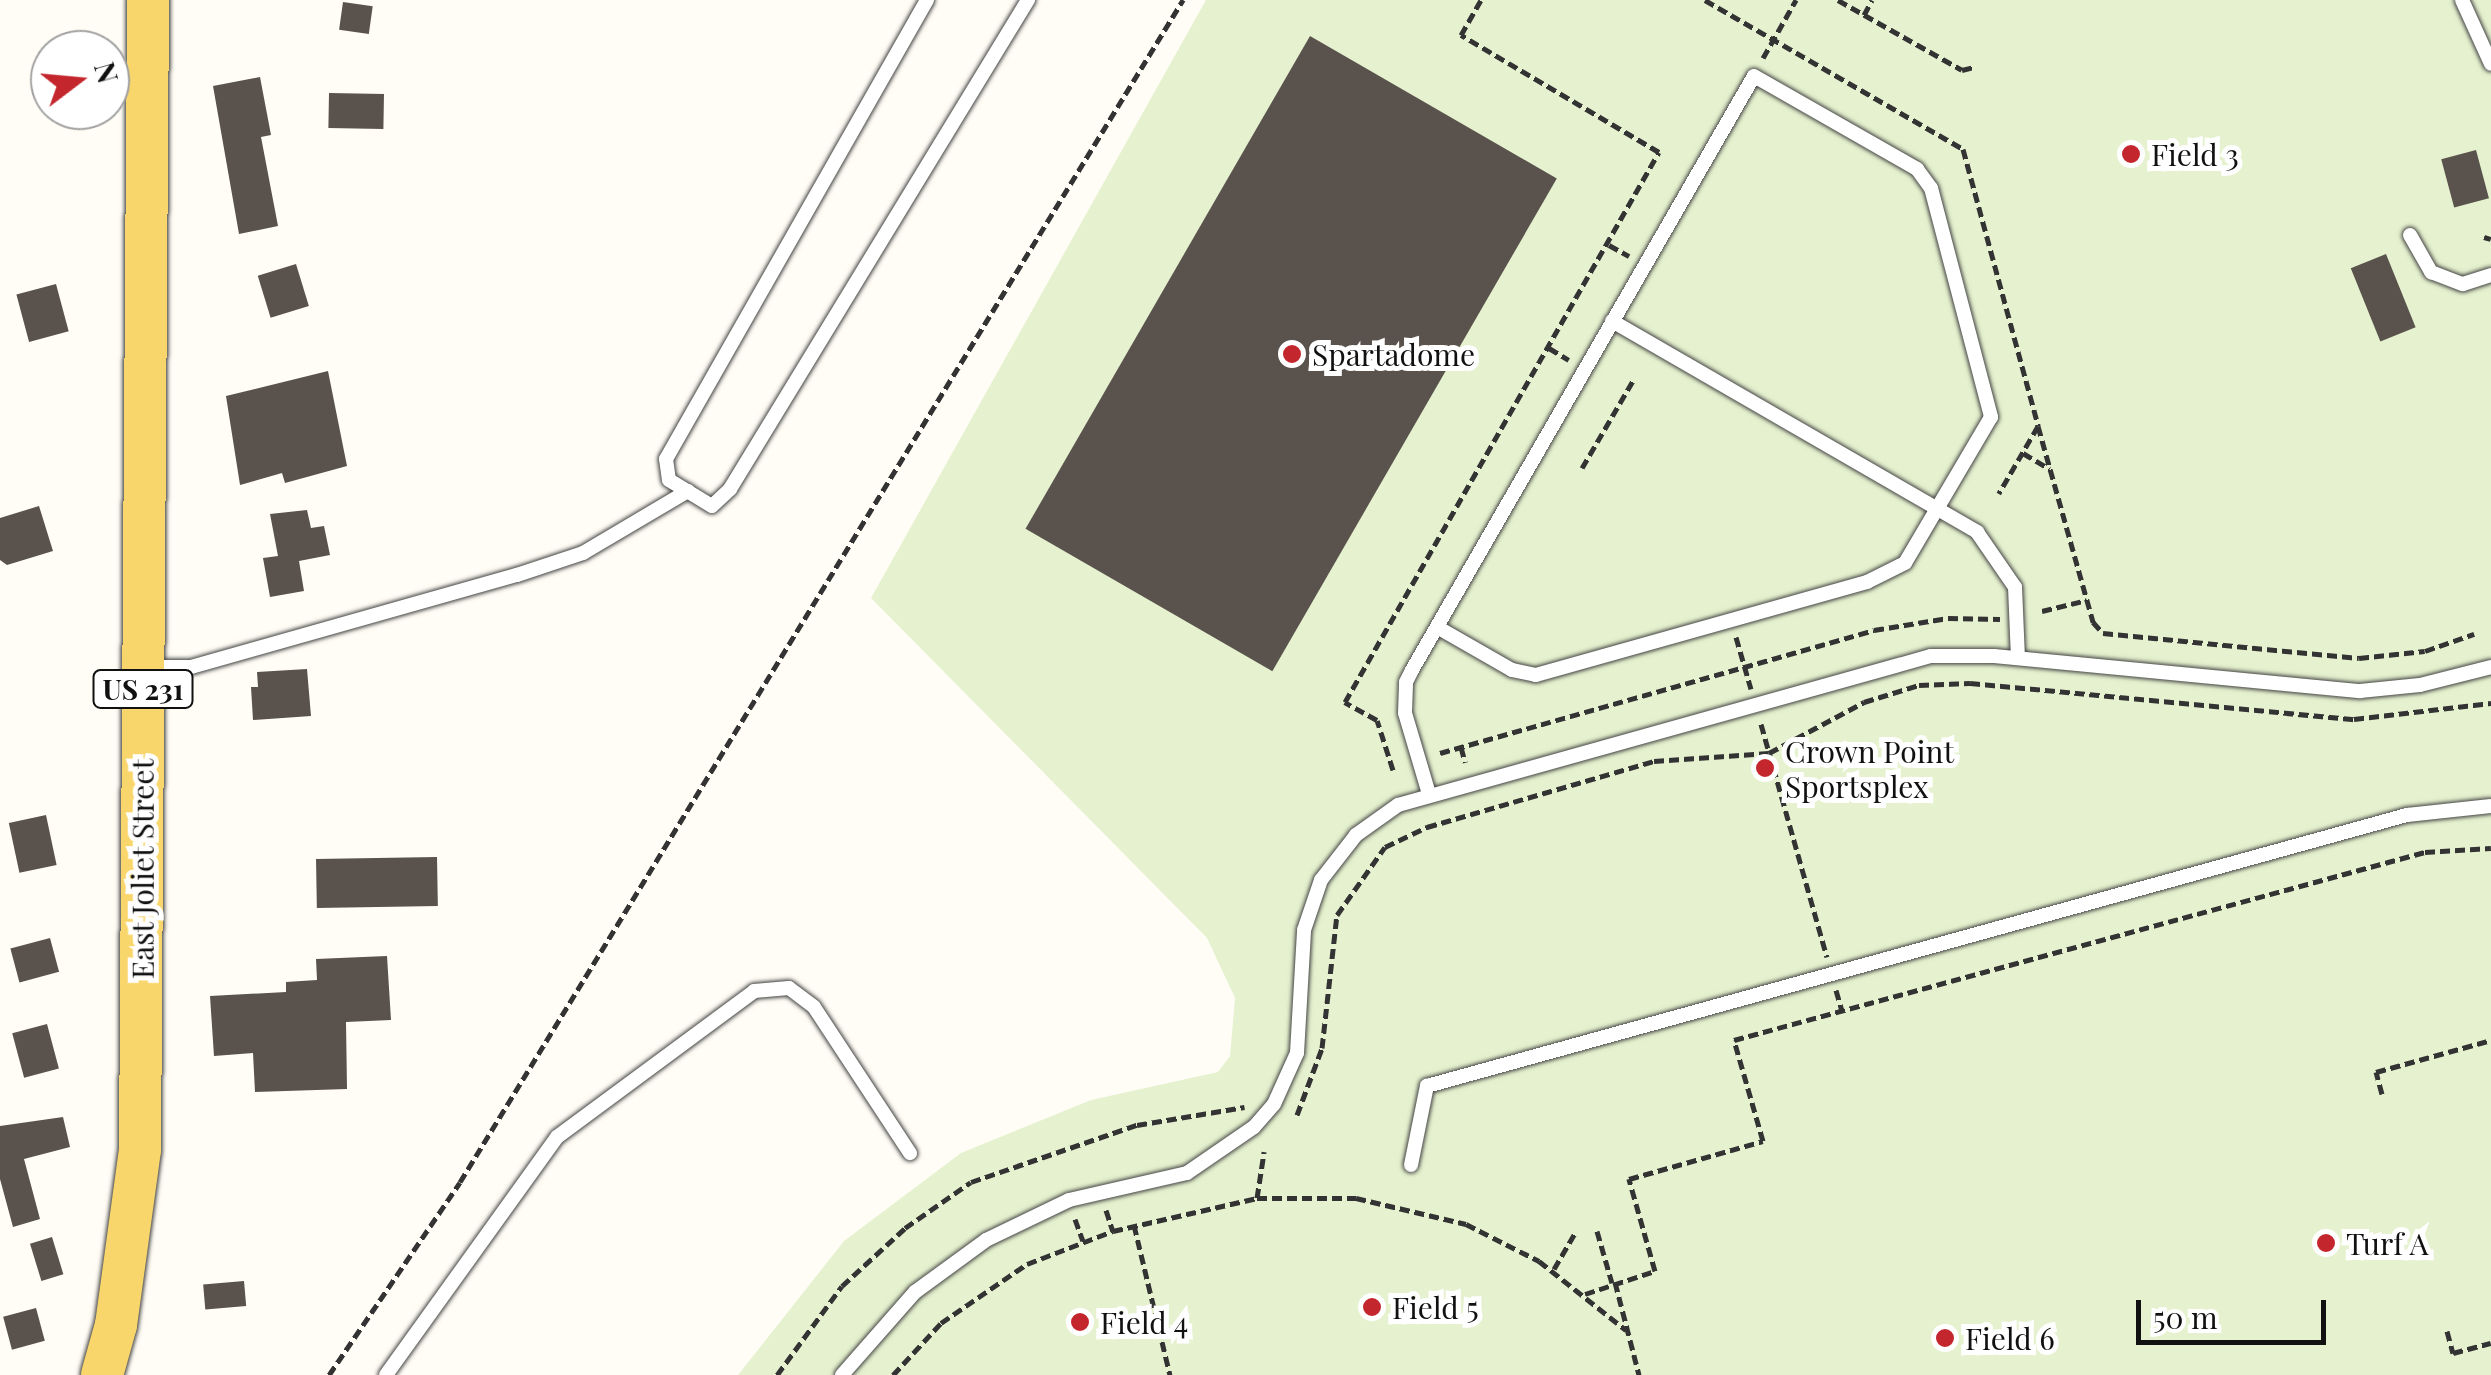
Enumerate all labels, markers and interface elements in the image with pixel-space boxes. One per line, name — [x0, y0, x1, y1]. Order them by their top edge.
north arrow — [30, 30, 130, 130]
text: N — [87, 57, 128, 87]
place label: Field 3 — [2151, 136, 2239, 172]
marker: Field 3 — [2120, 143, 2142, 165]
place label: Spartadome — [1312, 336, 1475, 372]
marker: Spartadome — [1281, 343, 1303, 365]
road number: US 231 — [90, 666, 196, 712]
place label: Crown Point Sportsplex — [1785, 733, 1954, 804]
marker: Crown Point Sportsplex — [1754, 757, 1776, 779]
street label: East Joliet Street — [124, 758, 160, 980]
place label: Turf A — [2346, 1225, 2430, 1261]
marker: Turf A — [2315, 1232, 2337, 1254]
scale bar — [2141, 1280, 2331, 1342]
place label: Field 5 — [1392, 1289, 1479, 1325]
marker: Field 5 — [1361, 1296, 1383, 1318]
text: 50 m — [2153, 1297, 2218, 1337]
place label: Field 4 — [1100, 1304, 1189, 1340]
marker: Field 4 — [1069, 1311, 1091, 1333]
place label: Field 6 — [1965, 1320, 2055, 1356]
marker: Field 6 — [1934, 1327, 1956, 1349]

